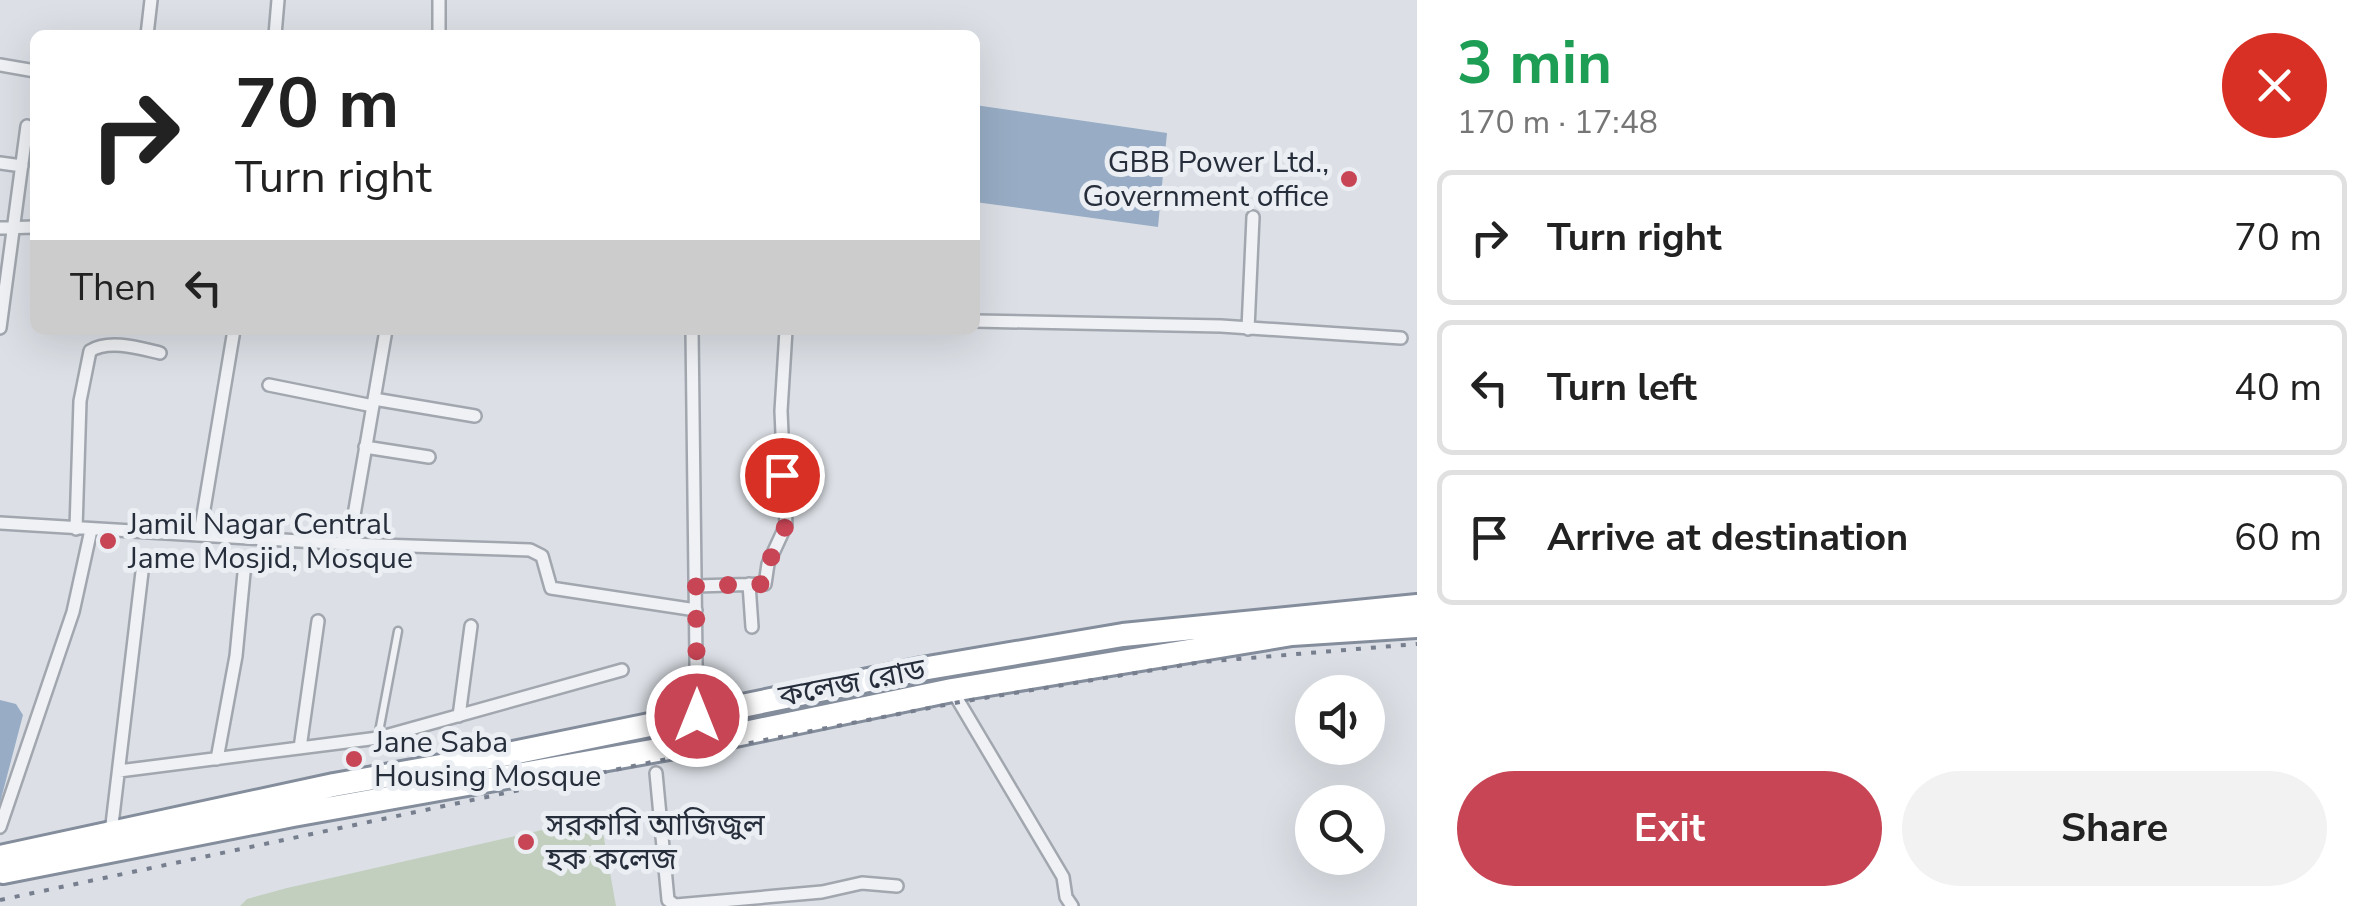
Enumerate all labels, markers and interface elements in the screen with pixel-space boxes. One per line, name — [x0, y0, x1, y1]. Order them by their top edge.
text: 3 min — [1457, 22, 1612, 104]
button: close — [2222, 33, 2327, 138]
text: 70 m — [235, 56, 399, 152]
icon: right — [70, 70, 200, 200]
text: 170 m · 17:48 — [1457, 101, 1658, 144]
place label: GBB Power Ltd., Government office — [1083, 142, 1329, 217]
text: Turn right — [235, 147, 432, 208]
marker: GBB Power Ltd., Government office — [1338, 168, 1360, 190]
icon: right — [1462, 210, 1517, 265]
text: Turn right — [1547, 212, 1722, 263]
text: 70 m — [2234, 212, 2322, 263]
icon: left — [176, 260, 231, 315]
text: Then — [70, 262, 156, 313]
icon: left — [1462, 360, 1517, 415]
text: Turn left — [1547, 362, 1697, 413]
text: 40 m — [2234, 362, 2322, 413]
pin — [740, 433, 825, 518]
icon: arrive — [755, 448, 810, 503]
place label: Jamil Nagar Central Jame Mosjid, Mosque — [127, 504, 413, 579]
icon: arrive — [1462, 510, 1517, 565]
text: Arrive at destination — [1547, 512, 1908, 563]
text: 60 m — [2234, 512, 2322, 563]
marker: Jamil Nagar Central Jame Mosjid, Mosque — [97, 530, 119, 552]
street label: কলেজ রোড — [774, 649, 929, 717]
position arrow — [645, 664, 749, 768]
map controls — [1295, 675, 1385, 875]
button: sound — [1295, 675, 1385, 765]
place label: Jane Saba Housing Mosque — [373, 722, 601, 797]
marker: Jane Saba Housing Mosque — [343, 748, 365, 770]
button: Exit — [1457, 771, 1882, 886]
button: Share — [1902, 771, 2327, 886]
button: search — [1295, 785, 1385, 875]
place label: সরকারি আজিজুল হক কলেজ — [545, 805, 766, 880]
marker: সরকারি আজিজুল হক কলেজ — [515, 831, 537, 853]

